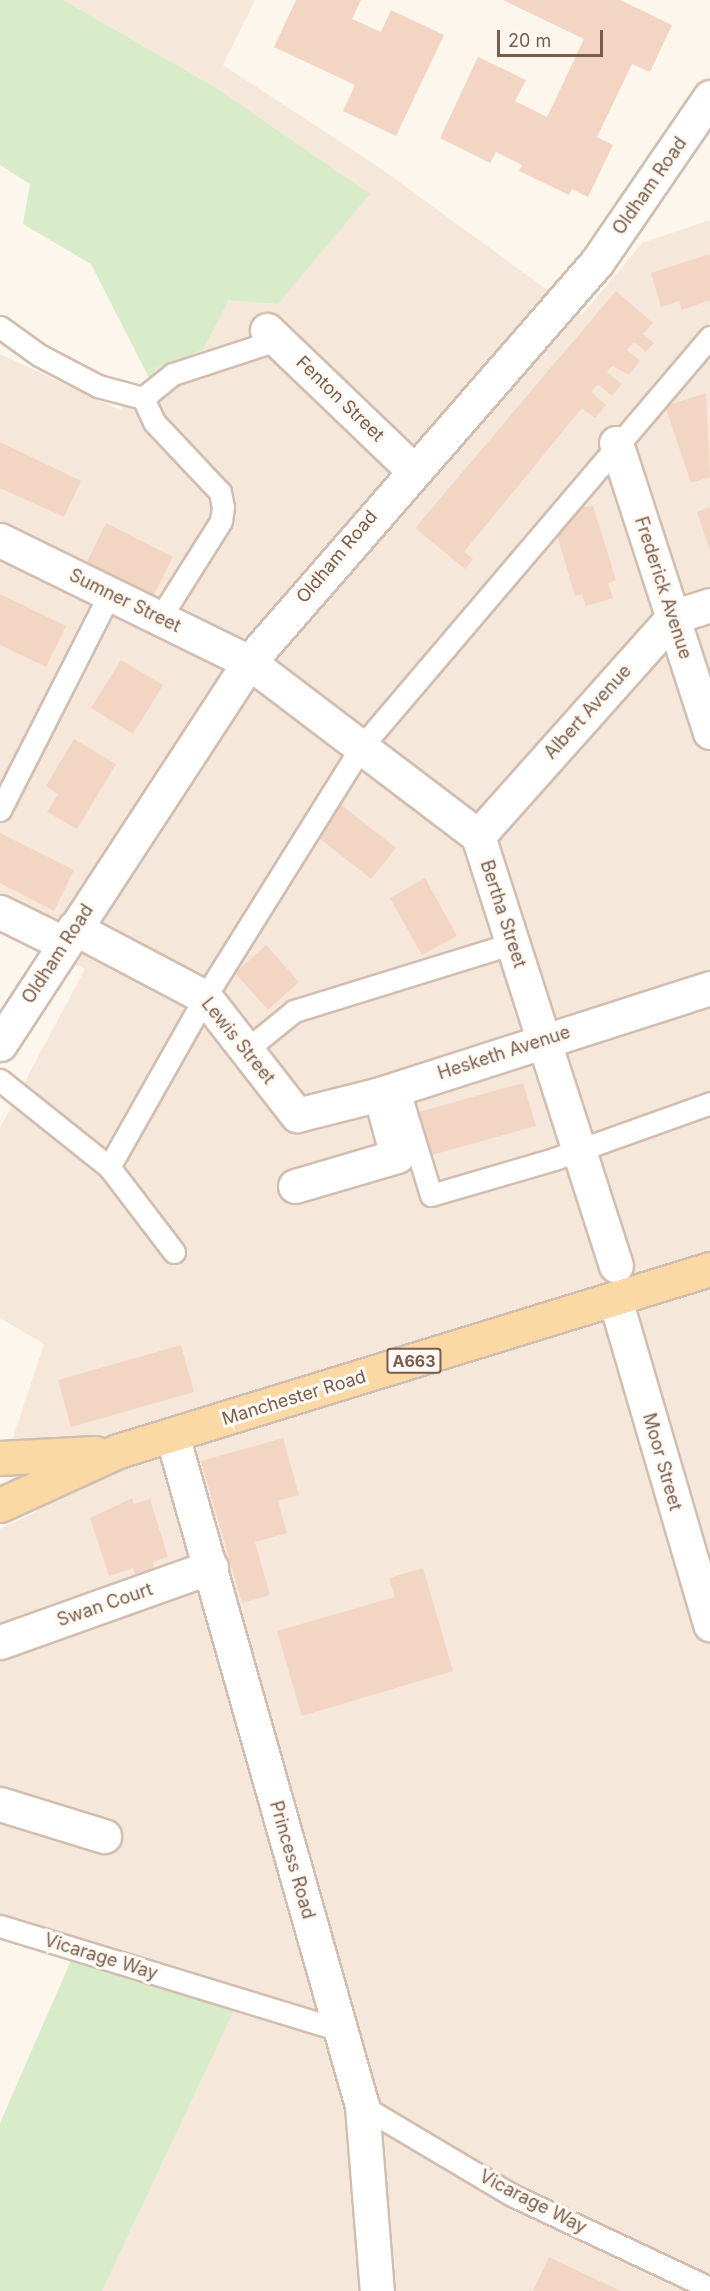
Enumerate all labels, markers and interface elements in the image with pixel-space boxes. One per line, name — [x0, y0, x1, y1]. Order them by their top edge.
scale bar — [500, 18, 606, 56]
text: 20 m — [508, 30, 551, 51]
street label: Oldham Road — [608, 133, 692, 239]
street label: Fenton Street — [291, 352, 389, 446]
street label: Oldham Road — [292, 506, 382, 608]
street label: Frederick Avenue — [630, 514, 696, 662]
street label: Sumner Street — [66, 565, 184, 637]
street label: Albert Avenue — [540, 660, 636, 764]
street label: Bertha Street — [475, 857, 531, 971]
street label: Oldham Road — [18, 900, 98, 1008]
street label: Lewis Street — [197, 993, 279, 1089]
street label: Hesketh Avenue — [435, 1021, 573, 1085]
road number: A663 — [386, 1348, 442, 1374]
street label: Manchester Road — [219, 1366, 369, 1430]
street label: Moor Street — [638, 1411, 686, 1513]
street label: Swan Court — [54, 1579, 156, 1631]
street label: Princess Road — [265, 1798, 319, 1922]
street label: Vicarage Way — [42, 1929, 160, 1985]
street label: Vicarage Way — [476, 2166, 590, 2238]

